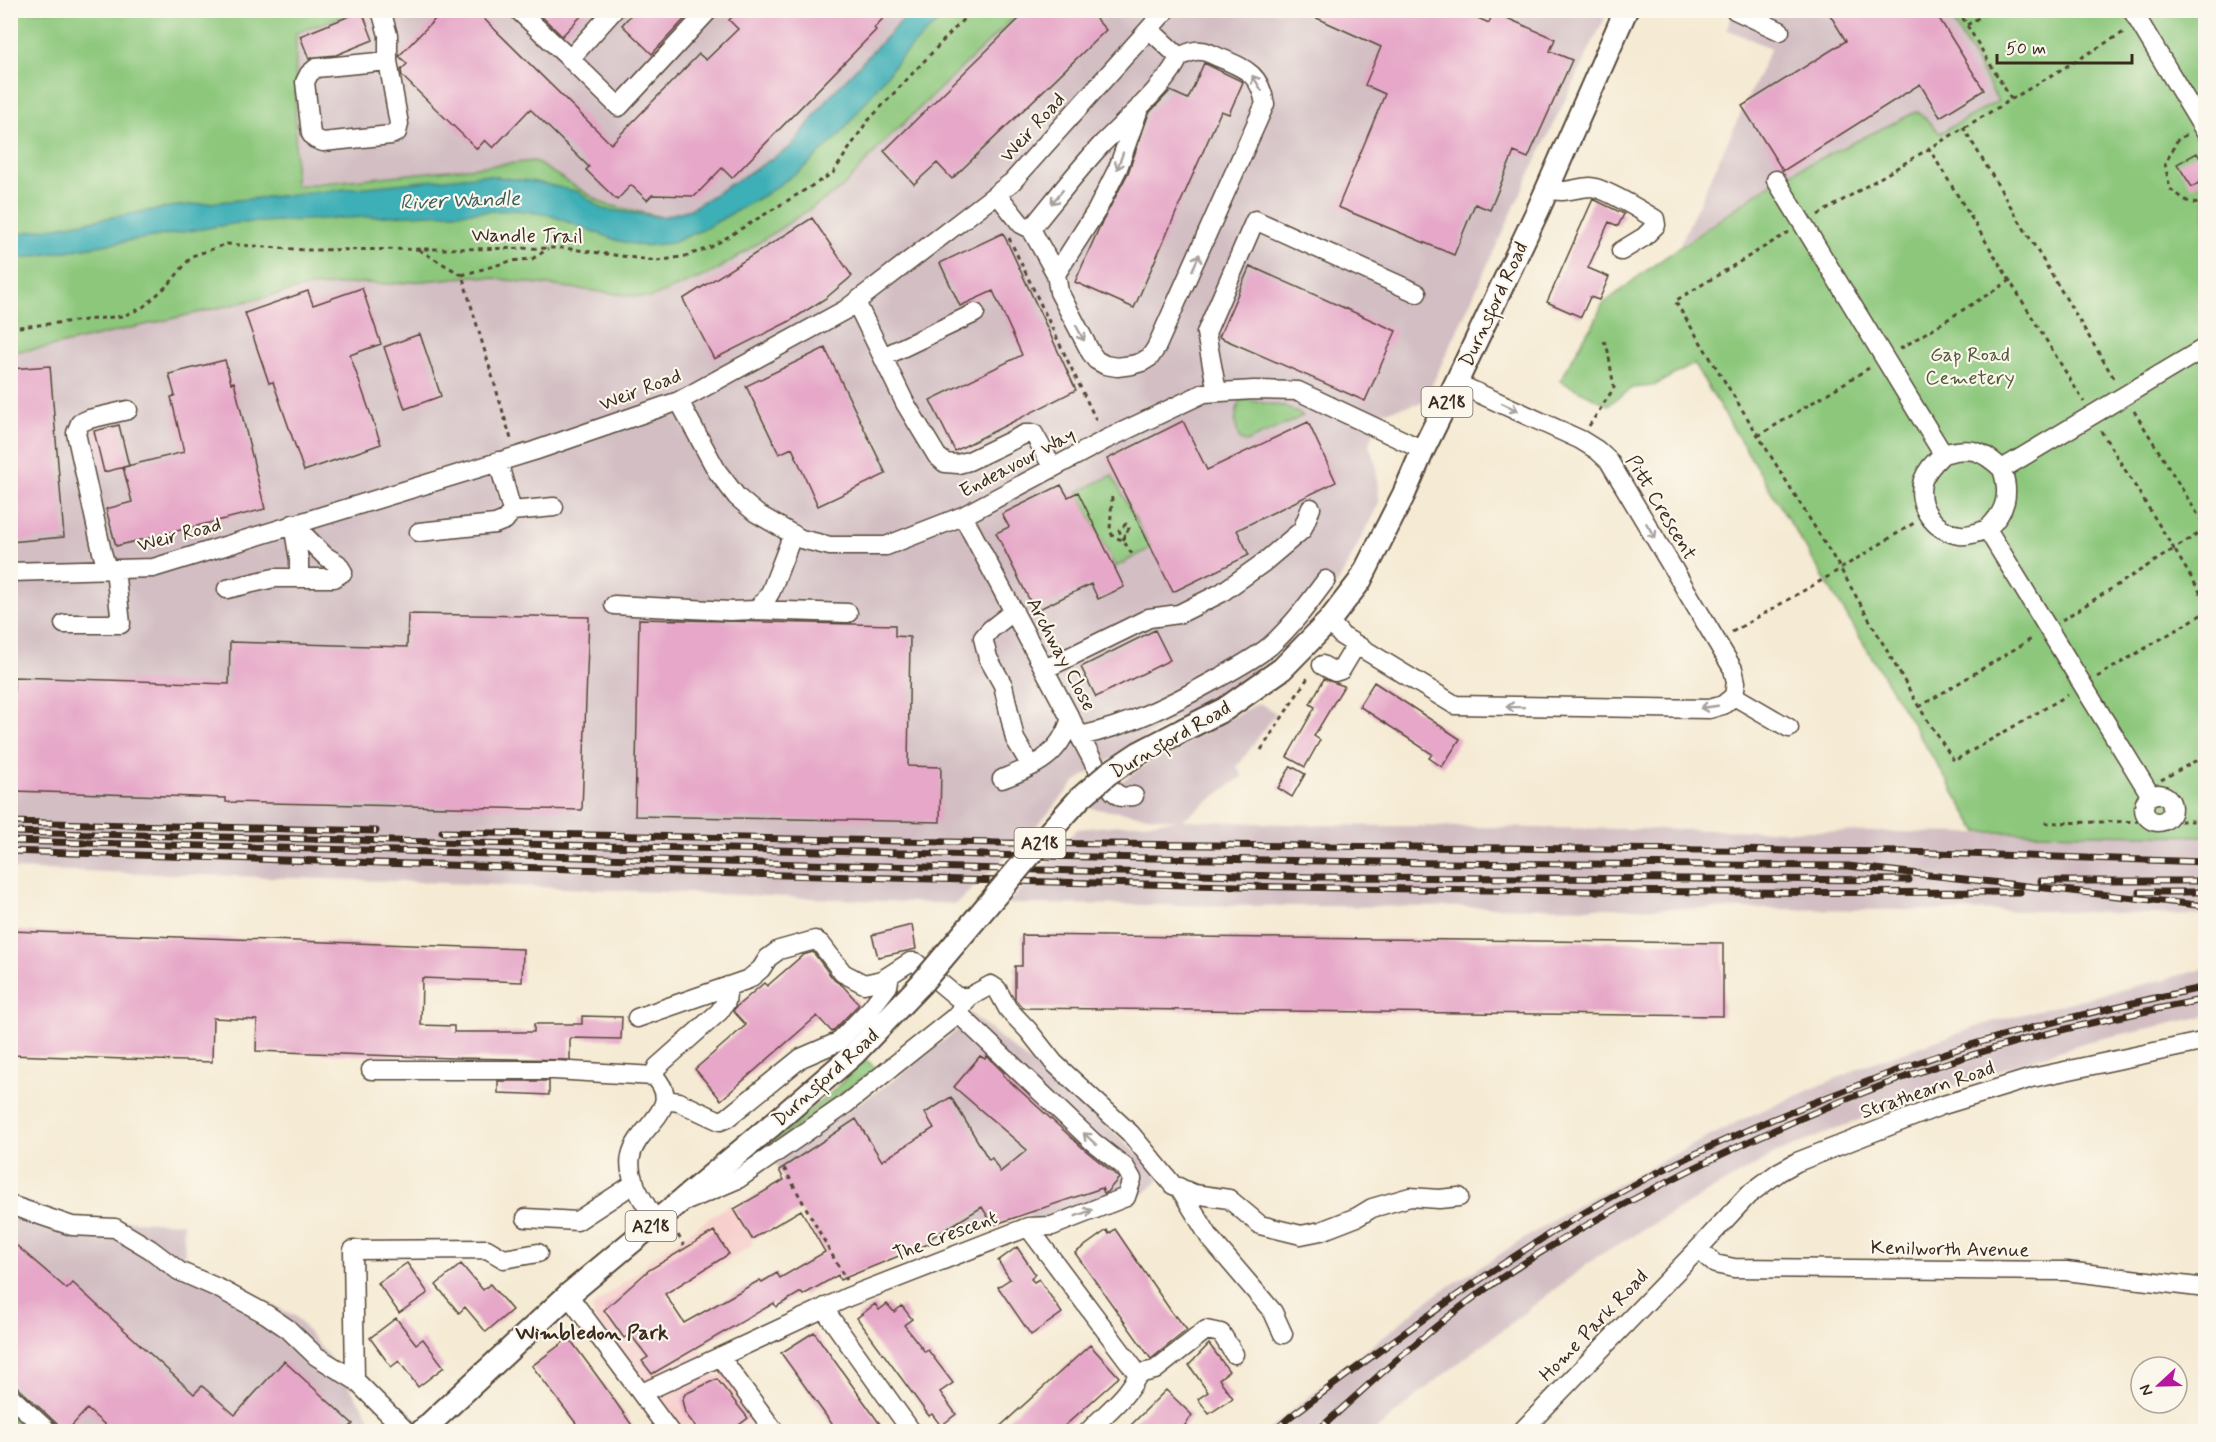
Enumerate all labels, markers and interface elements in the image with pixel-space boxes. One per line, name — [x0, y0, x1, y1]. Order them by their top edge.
scale bar — [1997, 27, 2132, 65]
text: 50 m — [2006, 37, 2046, 61]
one-way arrow — [1251, 75, 1263, 92]
street label: Weir Road — [994, 87, 1072, 169]
one-way arrow — [1114, 151, 1125, 170]
water label: River Wandle — [399, 185, 521, 217]
one-way arrow — [1051, 189, 1064, 205]
street label: Wandle Trail — [471, 222, 583, 251]
street label: Durnsford Road — [1454, 238, 1537, 372]
one-way arrow — [1190, 253, 1202, 271]
one-way arrow — [1075, 323, 1086, 341]
park label: Gap Road Cemetery — [1925, 342, 2015, 392]
street label: Weir Road — [596, 362, 685, 418]
road number: A218 — [1422, 387, 1472, 417]
one-way arrow — [1500, 402, 1518, 414]
street label: Endeavour Way — [955, 421, 1080, 505]
street label: Pitt Crescent — [1619, 450, 1703, 565]
street label: Weir Road — [134, 511, 224, 560]
one-way arrow — [1645, 522, 1657, 539]
street label: Archway Close — [1019, 593, 1102, 716]
street label: Durnsford Road — [1105, 695, 1237, 788]
one-way arrow — [1505, 701, 1525, 713]
one-way arrow — [1700, 702, 1720, 713]
road number: A218 — [1014, 828, 1066, 858]
street label: Durnsford Road — [767, 1023, 887, 1135]
street label: Strathearn Road — [1857, 1055, 1998, 1126]
one-way arrow — [1083, 1132, 1098, 1146]
street label: The Crescent — [889, 1204, 1002, 1269]
one-way arrow — [1074, 1207, 1093, 1218]
road number: A218 — [626, 1211, 676, 1241]
street label: Kenilworth Avenue — [1870, 1235, 2030, 1264]
street label: Home Park Road — [1533, 1264, 1655, 1388]
district label: Wimbledon Park — [514, 1319, 669, 1347]
north arrow — [2129, 1355, 2189, 1415]
text: N — [2135, 1381, 2158, 1399]

